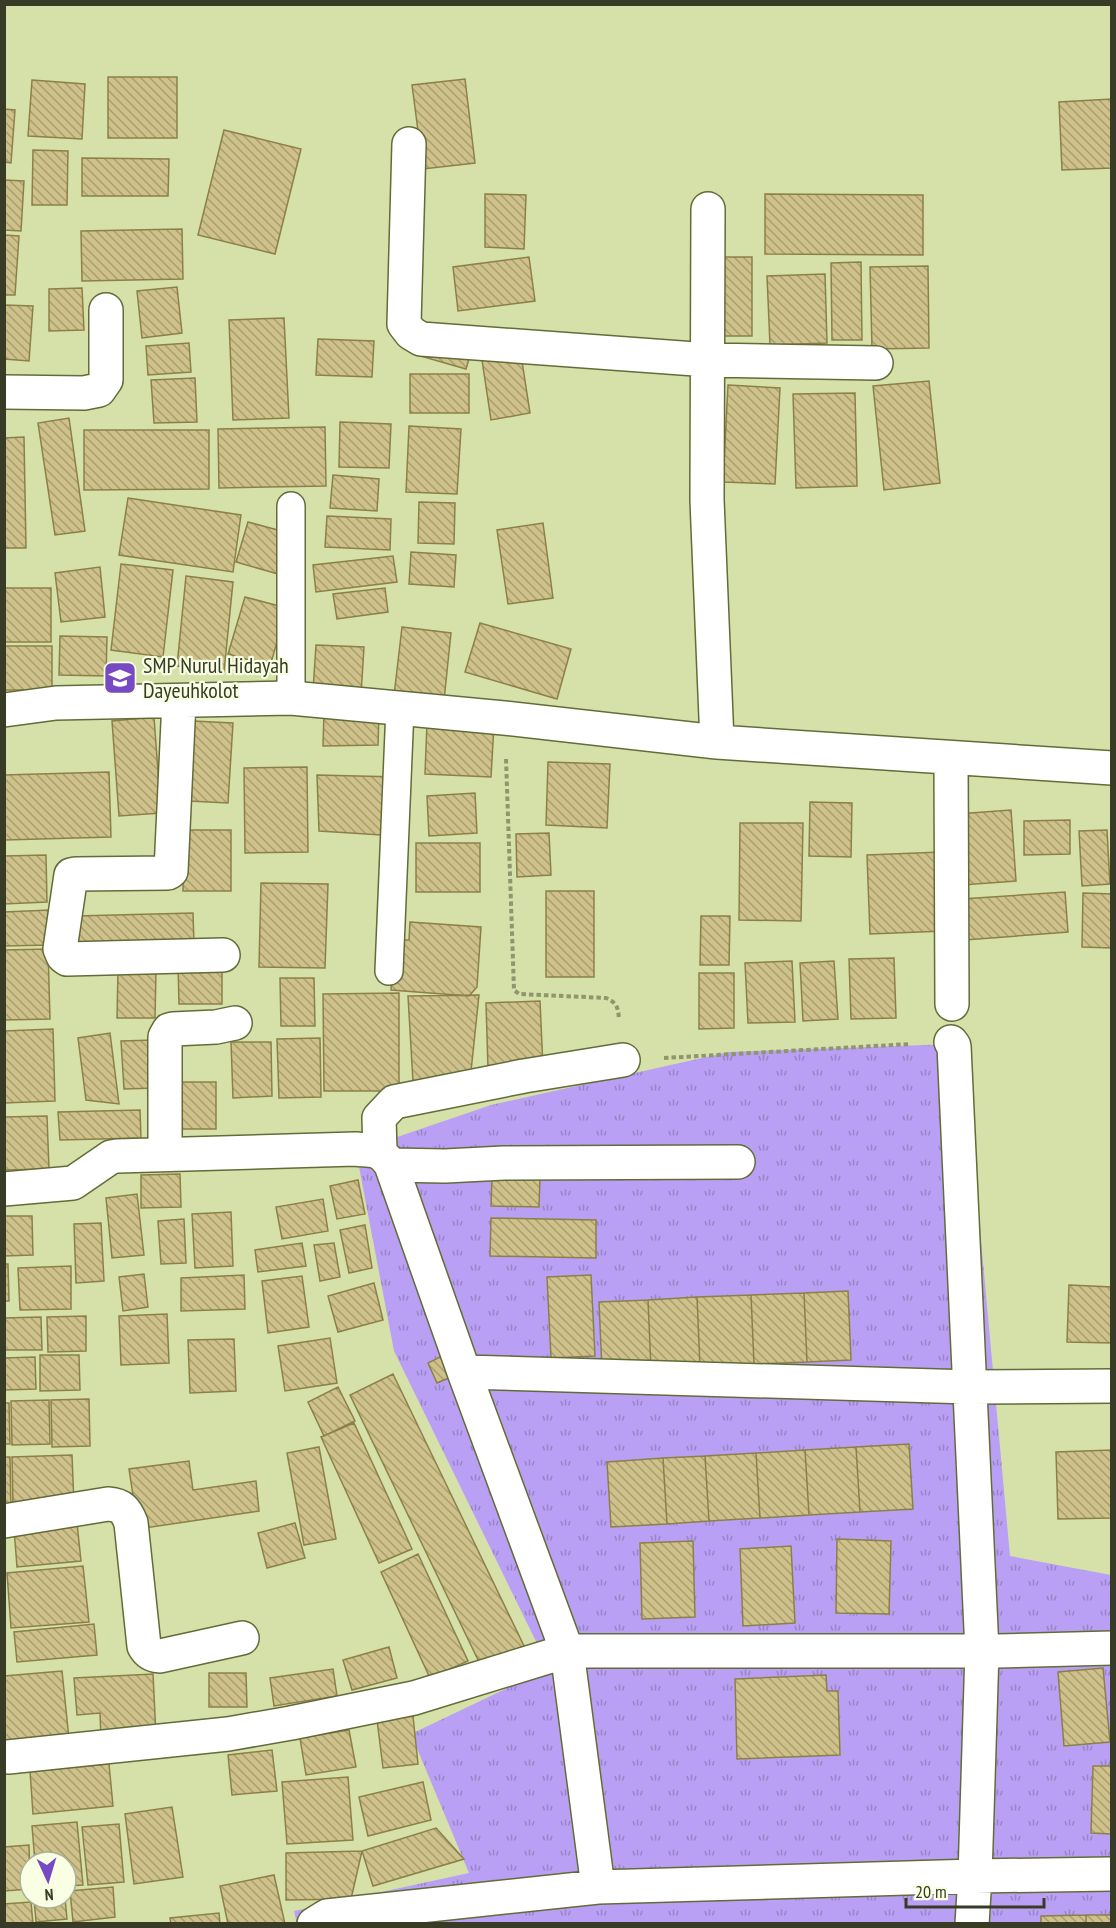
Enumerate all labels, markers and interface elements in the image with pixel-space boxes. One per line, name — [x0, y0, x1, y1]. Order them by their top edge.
place label: SMP Nurul Hidayah Dayeuhkolot — [143, 651, 289, 704]
school or university icon: SMP Nurul Hidayah Dayeuhkolot — [102, 660, 138, 696]
north arrow — [18, 1850, 78, 1910]
scale bar — [906, 1871, 1044, 1909]
text: 20 m — [915, 1880, 947, 1903]
text: N — [44, 1885, 54, 1905]

